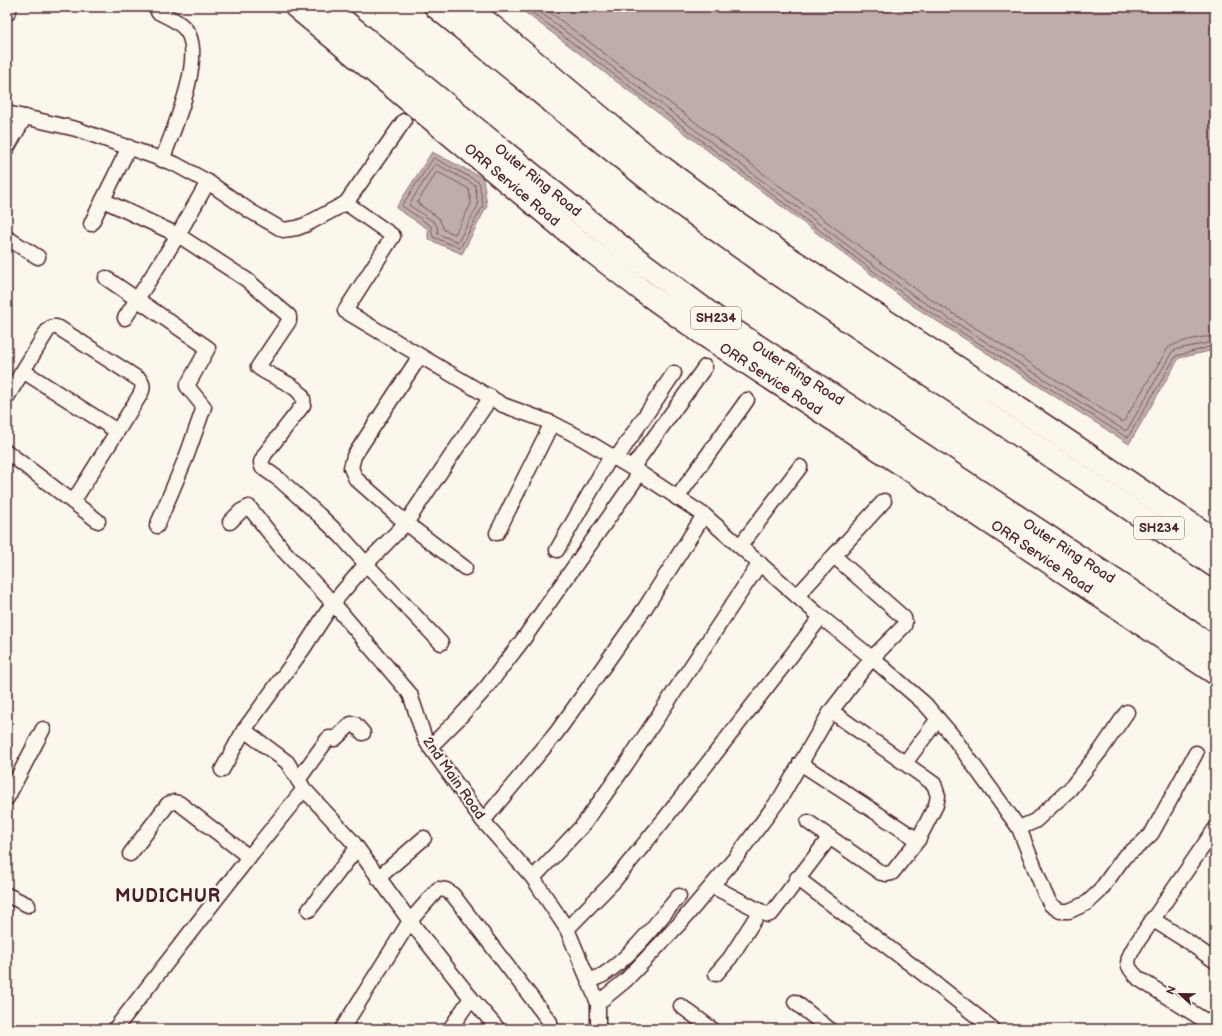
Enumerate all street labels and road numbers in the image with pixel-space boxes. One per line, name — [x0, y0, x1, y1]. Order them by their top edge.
street label: ORR Service Road — [461, 140, 563, 230]
street label: Outer Ring Road — [491, 140, 585, 220]
road number: SH234 — [691, 307, 741, 329]
street label: Outer Ring Road — [749, 337, 847, 409]
street label: ORR Service Road — [716, 339, 826, 419]
street label: Outer Ring Road — [1020, 515, 1118, 587]
street label: ORR Service Road — [988, 517, 1096, 597]
road number: SH234 — [1134, 517, 1184, 539]
street label: 2nd Main Road — [419, 733, 489, 823]

